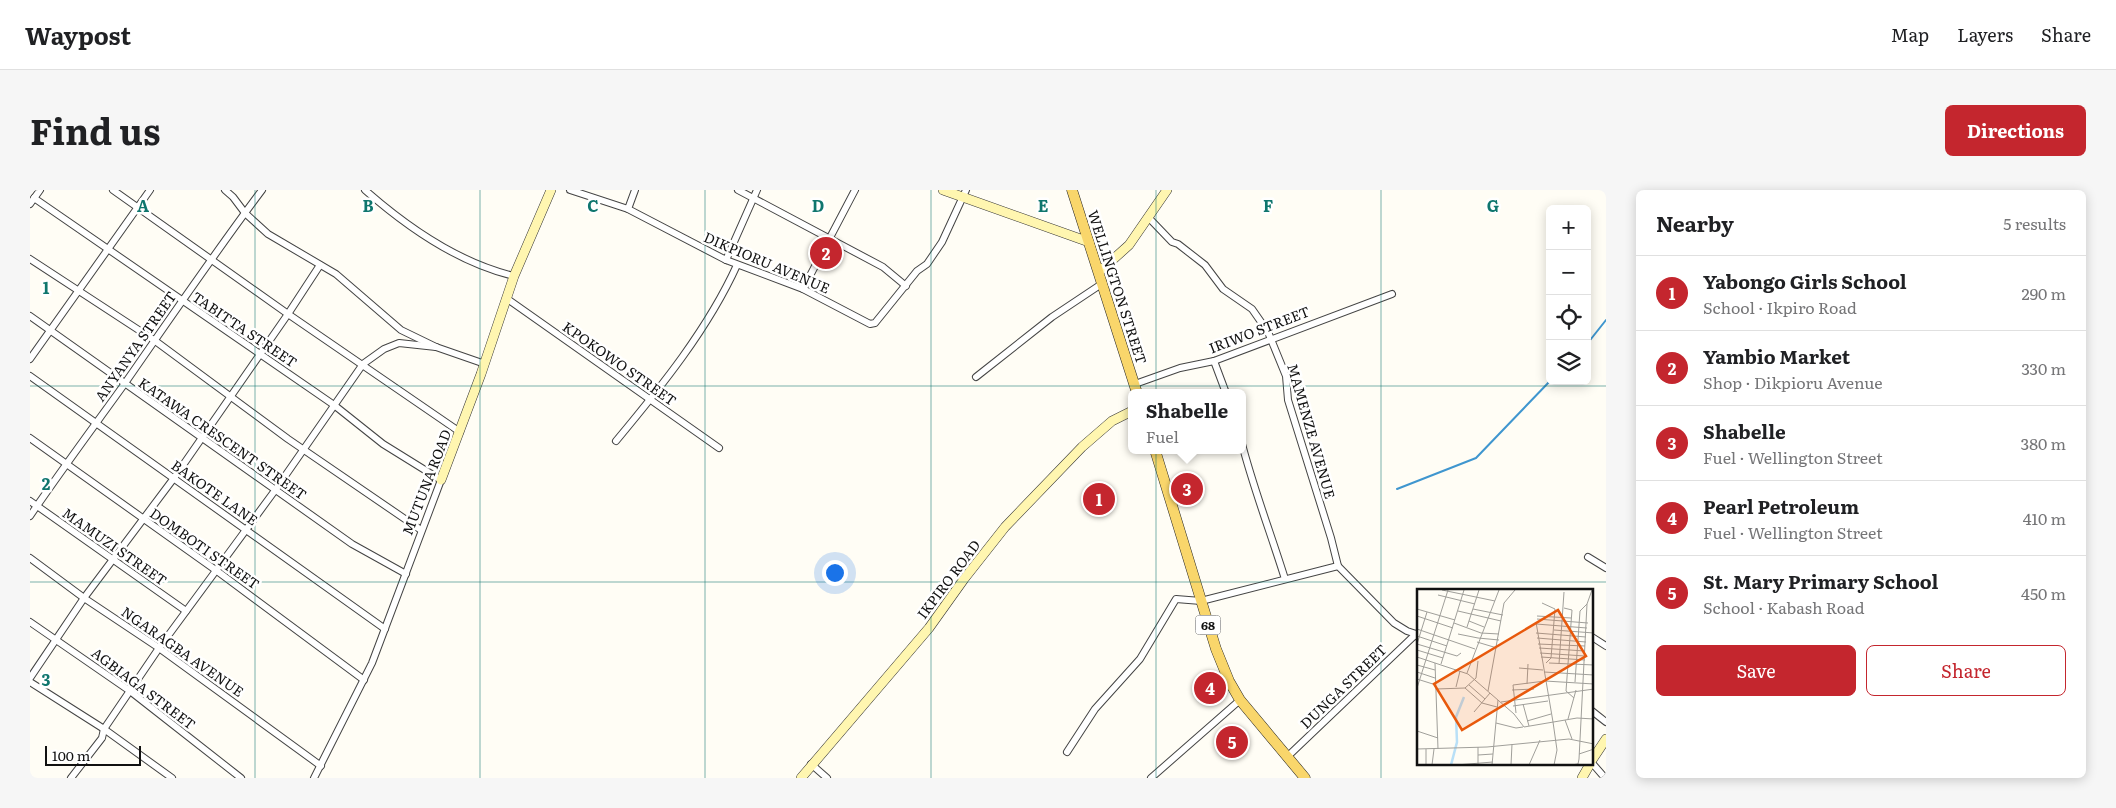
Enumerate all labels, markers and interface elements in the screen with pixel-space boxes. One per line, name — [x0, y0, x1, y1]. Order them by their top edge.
text: Waypost — [25, 17, 131, 52]
text: Map — [1891, 21, 1929, 48]
text: Layers — [1957, 21, 2013, 48]
text: Share — [2041, 21, 2091, 48]
text: Find us — [30, 104, 160, 156]
button: Directions — [1945, 105, 2086, 156]
text: A — [137, 193, 149, 217]
text: B — [362, 193, 374, 217]
text: C — [587, 193, 599, 217]
text: D — [812, 193, 824, 217]
text: E — [1038, 193, 1049, 217]
text: F — [1263, 193, 1273, 217]
text: G — [1487, 193, 1499, 217]
map controls — [1546, 205, 1591, 385]
button: + — [1546, 205, 1591, 250]
street label: WELLINGTON STREET — [1084, 207, 1152, 367]
text: Nearby — [1656, 207, 1734, 238]
text: 5 results — [2003, 211, 2066, 235]
street label: DIKPIORU AVENUE — [701, 226, 833, 298]
pin: 2 — [810, 234, 842, 272]
button: − — [1546, 250, 1591, 295]
text: Yabongo Girls School — [1703, 267, 1907, 295]
text: 1 — [43, 275, 50, 299]
text: 1 — [1669, 281, 1675, 305]
text: 290 m — [2022, 281, 2066, 305]
street label: TABITTA STREET — [188, 286, 302, 372]
street label: ANYANYA STREET — [89, 287, 181, 405]
button: locate — [1546, 295, 1591, 340]
text: School · Ikpiro Road — [1703, 295, 1857, 319]
street label: IRIWO STREET — [1206, 301, 1312, 357]
street label: KPOKOWO STREET — [559, 316, 681, 410]
button: layers — [1546, 340, 1591, 385]
text: Yambio Market — [1703, 342, 1850, 370]
text: 2 — [1668, 356, 1676, 380]
text: 330 m — [2021, 356, 2066, 380]
street label: MAMENZE AVENUE — [1283, 361, 1341, 501]
text: Shop · Dikpioru Avenue — [1703, 370, 1883, 394]
street label: KATAWA CRESCENT STREET — [135, 372, 311, 504]
popup — [1128, 389, 1246, 454]
text: Shabelle — [1146, 396, 1228, 424]
text: Shabelle — [1703, 417, 1786, 445]
text: Fuel — [1146, 424, 1179, 448]
street label: MUTUNA ROAD — [397, 426, 455, 538]
text: 3 — [1668, 431, 1676, 455]
text: 380 m — [2021, 431, 2066, 455]
text: Fuel · Wellington Street — [1703, 445, 1883, 469]
street label: BAKOTE LANE — [168, 455, 262, 529]
pin: 3 — [1171, 470, 1203, 508]
text: 2 — [42, 471, 51, 495]
pin: 1 — [1083, 480, 1115, 518]
text: Pearl Petroleum — [1703, 492, 1859, 520]
street label: MAMUZI STREET — [59, 502, 171, 590]
street label: DOMBOTI STREET — [146, 503, 264, 593]
text: 4 — [1667, 506, 1677, 530]
text: 410 m — [2023, 506, 2066, 530]
text: Fuel · Wellington Street — [1703, 520, 1883, 544]
street label: IKPIRO ROAD — [912, 535, 984, 623]
your location — [822, 560, 848, 586]
text: St. Mary Primary School — [1703, 567, 1938, 595]
text: 5 — [1668, 581, 1676, 605]
text: 450 m — [2021, 581, 2066, 605]
inset map — [1417, 589, 1594, 766]
text: School · Kabash Road — [1703, 595, 1865, 619]
street label: NGARAGBA AVENUE — [118, 601, 248, 701]
road number: 68 — [1196, 616, 1220, 634]
street label: DUNGA STREET — [1295, 639, 1391, 733]
street label: AGBIAGA STREET — [88, 642, 200, 734]
button: Save — [1656, 645, 1856, 696]
button: Share — [1866, 645, 2066, 696]
text: 3 — [42, 667, 51, 691]
pin: 4 — [1194, 669, 1226, 707]
pin: 5 — [1216, 723, 1248, 761]
scale bar — [45, 743, 141, 766]
text: 100 m — [52, 745, 90, 765]

